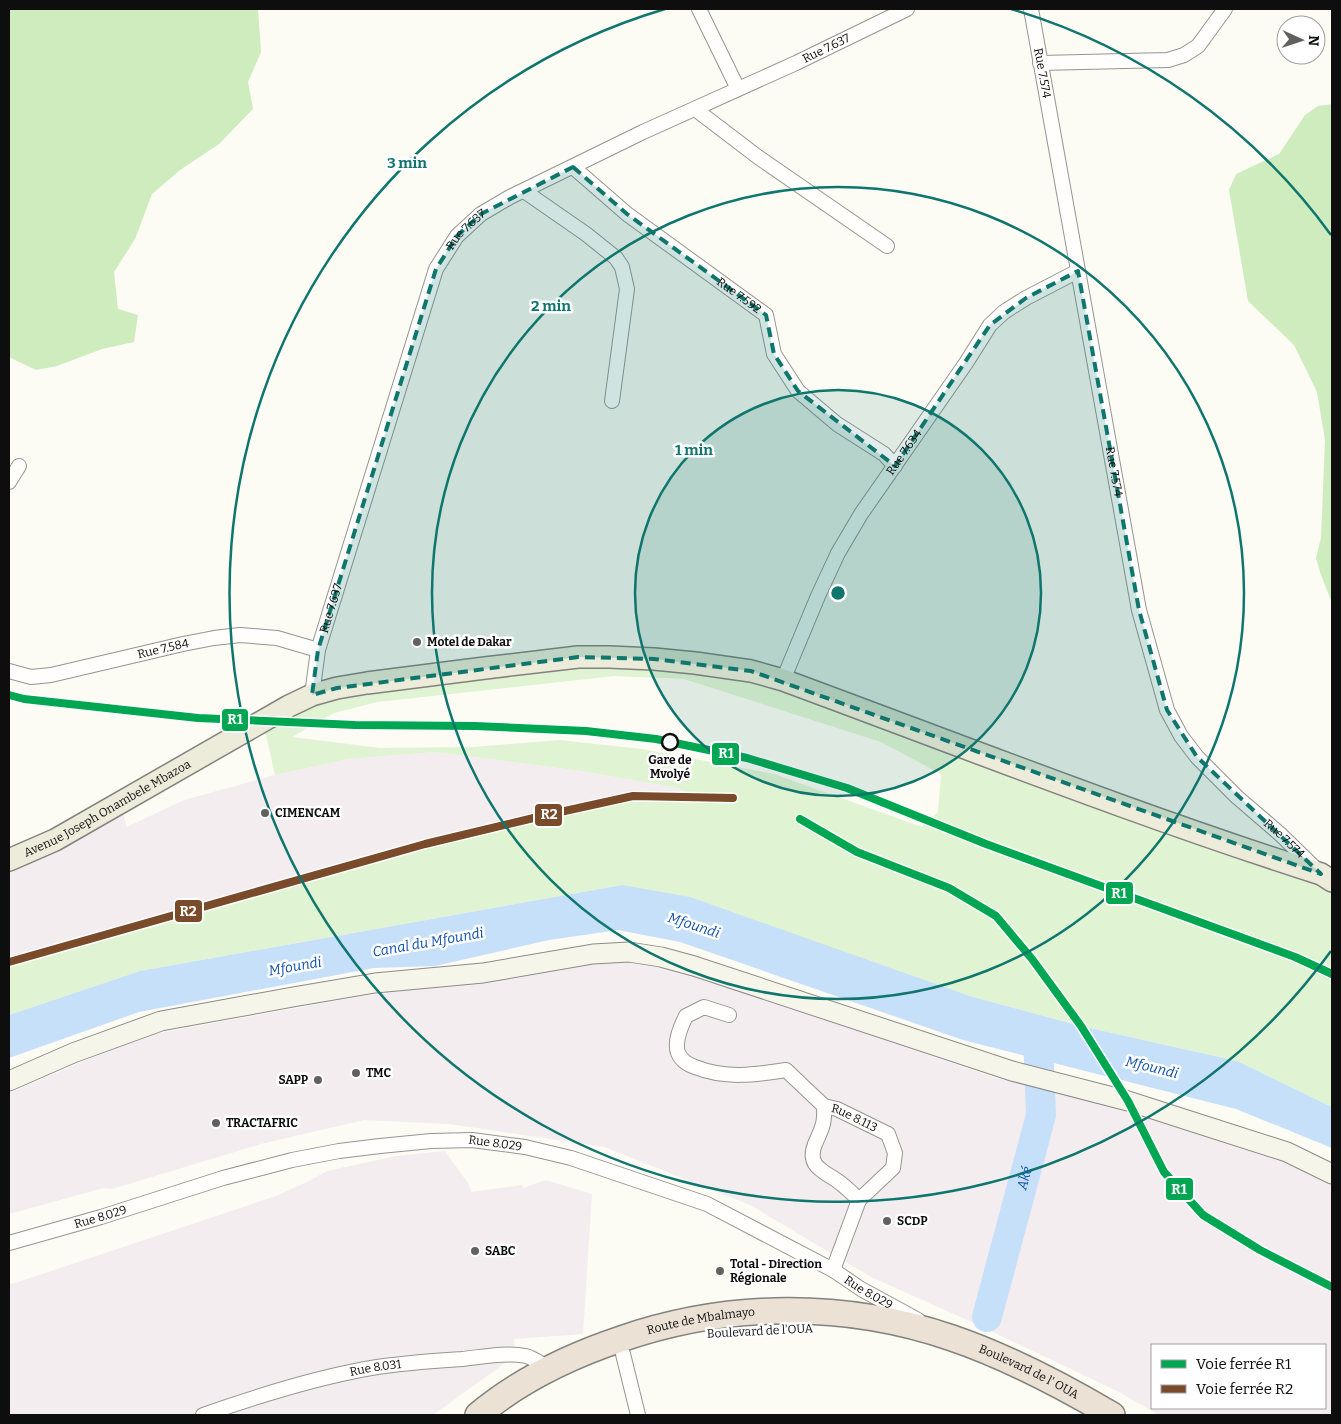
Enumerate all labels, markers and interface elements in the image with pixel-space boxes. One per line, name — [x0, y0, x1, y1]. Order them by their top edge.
north arrow — [1276, 15, 1326, 65]
street label: Rue 7.637 — [800, 31, 852, 66]
text: N — [1305, 35, 1322, 47]
street label: Rue 7.574 — [1031, 47, 1054, 99]
text: 3 min — [387, 154, 427, 172]
street label: Rue 7.637 — [443, 206, 488, 252]
street label: Rue 7.592 — [714, 275, 764, 316]
text: 2 min — [531, 297, 571, 315]
street label: Rue 7.634 — [883, 427, 925, 478]
text: 1 min — [675, 441, 713, 459]
street label: Rue 7.574 — [1103, 445, 1126, 498]
street label: Rue 7.637 — [317, 582, 345, 635]
centre of rings — [829, 584, 847, 602]
place label: Motel de Dakar — [427, 635, 512, 649]
street label: Rue 7.584 — [136, 636, 190, 661]
marker: Motel de Dakar — [411, 636, 423, 648]
line badge: R1 — [221, 708, 249, 732]
text: R1 — [227, 711, 243, 728]
marker: Gare de Mvolyé — [661, 733, 679, 751]
line badge: R1 — [711, 742, 740, 766]
text: R1 — [718, 745, 734, 762]
place label: Gare de Mvolyé — [648, 753, 692, 781]
street label: Avenue Joseph Onambele Mbazoa — [22, 757, 193, 860]
line badge: R2 — [534, 803, 563, 827]
place label: CIMENCAM — [275, 806, 341, 820]
text: R2 — [540, 806, 558, 823]
marker: CIMENCAM — [259, 807, 271, 819]
street label: Rue 7.574 — [1261, 816, 1308, 861]
line badge: R1 — [1105, 881, 1134, 905]
text: R1 — [1111, 885, 1127, 902]
line badge: R2 — [174, 899, 203, 923]
text: R2 — [179, 903, 197, 920]
water label: Mfoundi — [666, 909, 722, 942]
water label: Canal du Mfoundi — [371, 924, 485, 961]
water label: Mfoundi — [267, 953, 323, 980]
water label: Mfoundi — [1124, 1053, 1180, 1082]
place label: TMC — [366, 1066, 392, 1080]
marker: TMC — [350, 1067, 362, 1079]
place label: SAPP — [278, 1073, 309, 1087]
marker: SAPP — [312, 1074, 324, 1086]
street label: Rue 8.113 — [830, 1101, 880, 1135]
place label: TRACTAFRIC — [226, 1116, 298, 1130]
marker: TRACTAFRIC — [210, 1117, 222, 1129]
street label: Rue 8.029 — [468, 1133, 523, 1154]
water label: Aké — [1013, 1165, 1036, 1192]
line badge: R1 — [1165, 1177, 1194, 1201]
text: R1 — [1171, 1181, 1187, 1198]
street label: Rue 8.029 — [73, 1202, 128, 1231]
place label: SCDP — [897, 1214, 928, 1228]
marker: SCDP — [881, 1215, 893, 1227]
place label: SABC — [485, 1244, 516, 1258]
marker: SABC — [469, 1245, 481, 1257]
place label: Total - Direction Régionale — [730, 1257, 822, 1285]
marker: Total - Direction Régionale — [714, 1265, 726, 1277]
street label: Rue 8.029 — [842, 1273, 895, 1312]
street label: Route de Mbalmayo — [645, 1305, 755, 1337]
street label: Boulevard de l'OUA — [706, 1321, 814, 1341]
street label: Boulevard de l' OUA — [977, 1342, 1082, 1402]
legend — [1151, 1344, 1326, 1409]
text: Voie ferrée R1 — [1196, 1355, 1291, 1373]
street label: Rue 8.031 — [348, 1357, 402, 1379]
text: Voie ferrée R2 — [1196, 1380, 1293, 1398]

